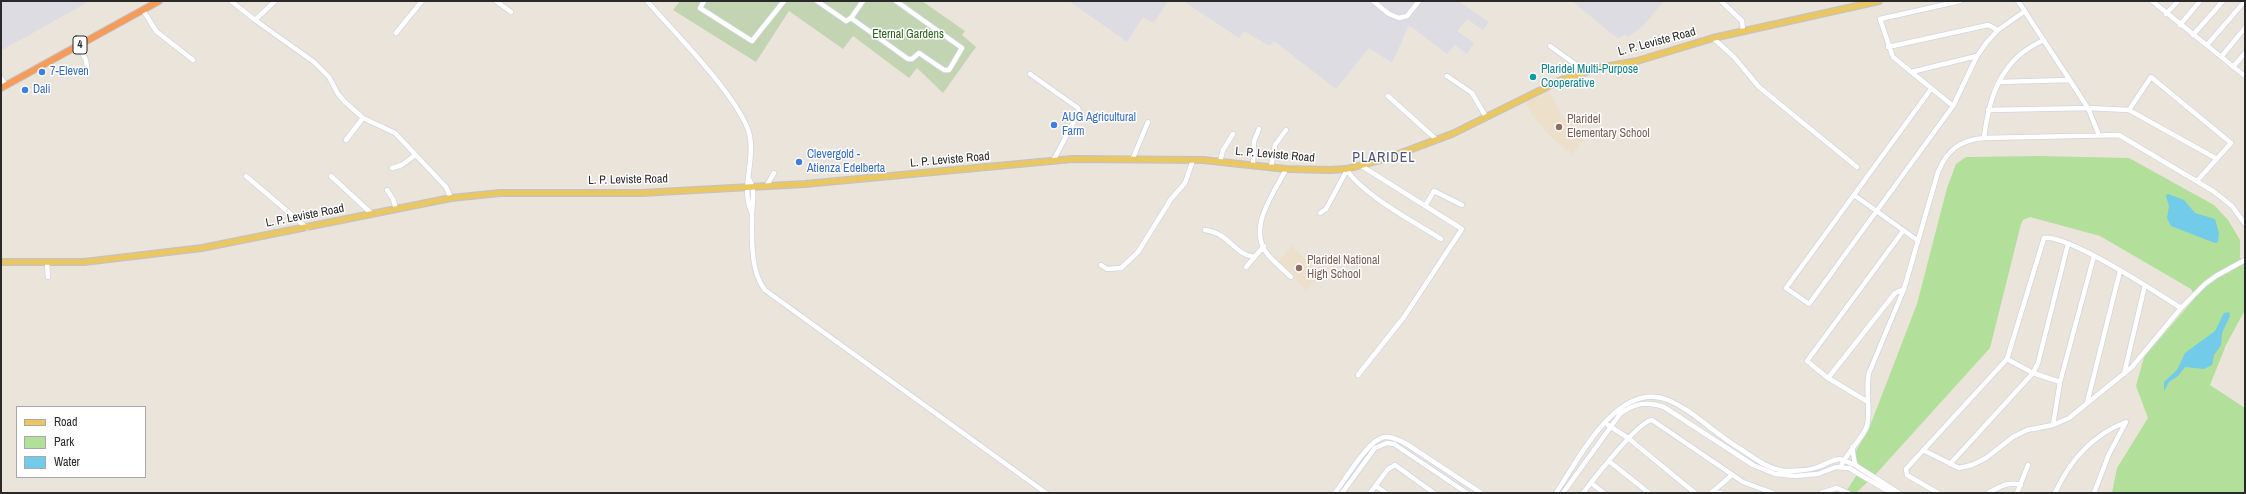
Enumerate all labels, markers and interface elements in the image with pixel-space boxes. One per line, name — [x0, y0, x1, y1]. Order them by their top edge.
street label: L. P. Leviste Road — [1617, 25, 1697, 59]
park label: Eternal Gardens — [872, 28, 944, 42]
road number: 4 — [73, 36, 87, 54]
place label: Plaridel Multi-Purpose Cooperative — [1541, 63, 1638, 91]
place label: 7-Eleven — [50, 65, 89, 79]
marker: 7-Eleven — [37, 67, 47, 77]
marker: Plaridel Multi-Purpose Cooperative — [1528, 72, 1538, 82]
place label: Dali — [33, 83, 50, 97]
marker: Dali — [20, 85, 30, 95]
place label: AUG Agricultural Farm — [1062, 111, 1136, 139]
place label: Plaridel Elementary School — [1567, 113, 1650, 141]
marker: AUG Agricultural Farm — [1049, 120, 1059, 130]
marker: Plaridel Elementary School — [1554, 122, 1564, 132]
street label: L. P. Leviste Road — [1235, 144, 1315, 166]
place label: Clevergold - Atienza Edelberta — [807, 148, 885, 176]
street label: L. P. Leviste Road — [910, 149, 990, 171]
district label: PLARIDEL — [1352, 150, 1416, 166]
marker: Clevergold - Atienza Edelberta — [794, 157, 804, 167]
street label: L. P. Leviste Road — [588, 172, 668, 188]
street label: L. P. Leviste Road — [265, 201, 345, 231]
place label: Plaridel National High School — [1307, 254, 1380, 282]
marker: Plaridel National High School — [1294, 263, 1304, 273]
legend — [16, 406, 146, 478]
text: Road — [54, 414, 78, 430]
text: Park — [54, 434, 74, 450]
text: Water — [54, 454, 80, 470]

